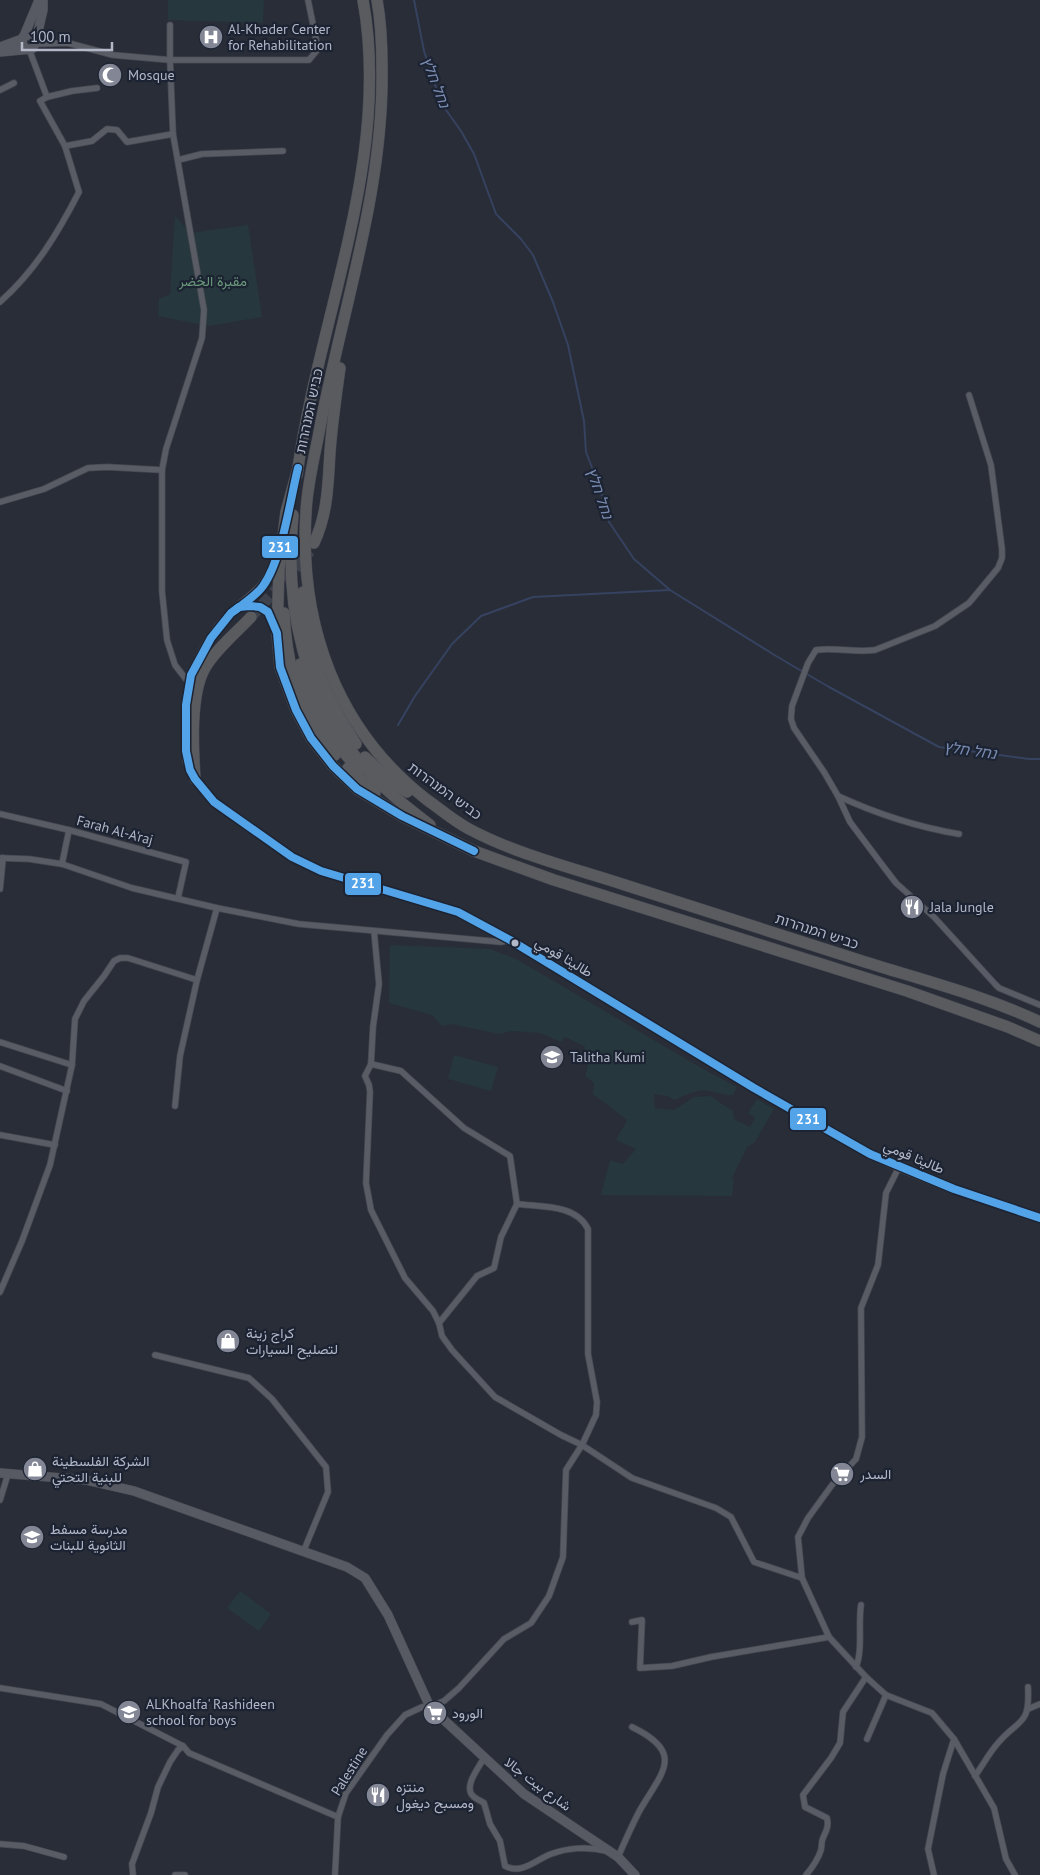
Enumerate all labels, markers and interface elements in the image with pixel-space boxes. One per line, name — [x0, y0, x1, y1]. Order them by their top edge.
scale bar — [22, 20, 112, 52]
place label: Al-Khader Center for Rehabilitation — [228, 20, 332, 54]
hospital icon: Al-Khader Center for Rehabilitation — [198, 24, 224, 50]
text: 100 m — [30, 27, 71, 46]
water label: נחל חלץ — [418, 54, 455, 111]
mosque icon: Mosque — [97, 62, 123, 88]
place label: Mosque — [128, 66, 175, 84]
park label: مقبرة الخضر — [178, 272, 247, 290]
street label: כביש המנהרות — [291, 367, 327, 455]
water label: נחל חלץ — [582, 465, 618, 522]
line badge: 231 — [261, 535, 299, 559]
text: 231 — [268, 538, 292, 556]
water label: נחל חלץ — [942, 737, 999, 763]
street label: כביש המנהרות — [405, 758, 485, 824]
street label: Farah Al-A'raj — [75, 811, 155, 849]
line badge: 231 — [344, 872, 382, 896]
text: 231 — [351, 874, 375, 892]
restaurant icon: Jala Jungle — [899, 894, 925, 920]
place label: Jala Jungle — [929, 898, 994, 916]
street label: כביש המנהרות — [773, 909, 861, 953]
street label: طاليثا قومي — [530, 933, 596, 984]
unlabelled marker — [510, 938, 520, 948]
school or university icon: Talitha Kumi — [539, 1044, 565, 1070]
place label: Talitha Kumi — [570, 1048, 645, 1066]
line badge: 231 — [789, 1107, 827, 1131]
text: 231 — [796, 1110, 820, 1128]
street label: طاليثا قومي — [880, 1136, 947, 1181]
place label: كراج زينة لتصليح السيارات — [246, 1324, 338, 1360]
shop icon: كراج زينة لتصليح السيارات — [215, 1328, 241, 1354]
place label: الشركة الفلسطينة للبنية التحتي — [52, 1452, 149, 1489]
shop icon: الشركة الفلسطينة للبنية التحتي — [22, 1456, 48, 1482]
supermarket icon: السدر — [829, 1461, 855, 1487]
place label: السدر — [859, 1465, 891, 1483]
place label: مدرسة مسفط الثانوية للبنات — [50, 1520, 128, 1554]
school or university icon: مدرسة مسفط الثانوية للبنات — [19, 1524, 45, 1550]
place label: ALKhoalfa' Rashideen school for boys — [146, 1695, 275, 1729]
school or university icon: ALKhoalfa' Rashideen school for boys — [116, 1699, 142, 1725]
supermarket icon: الورود — [422, 1700, 448, 1726]
place label: الورود — [452, 1704, 483, 1722]
street label: Palestine — [327, 1743, 371, 1799]
street label: شارع بيت جالا — [500, 1753, 575, 1817]
place label: منتزه ومسبح ديغول — [396, 1778, 474, 1814]
restaurant icon: منتزه ومسبح ديغول — [365, 1782, 391, 1808]

